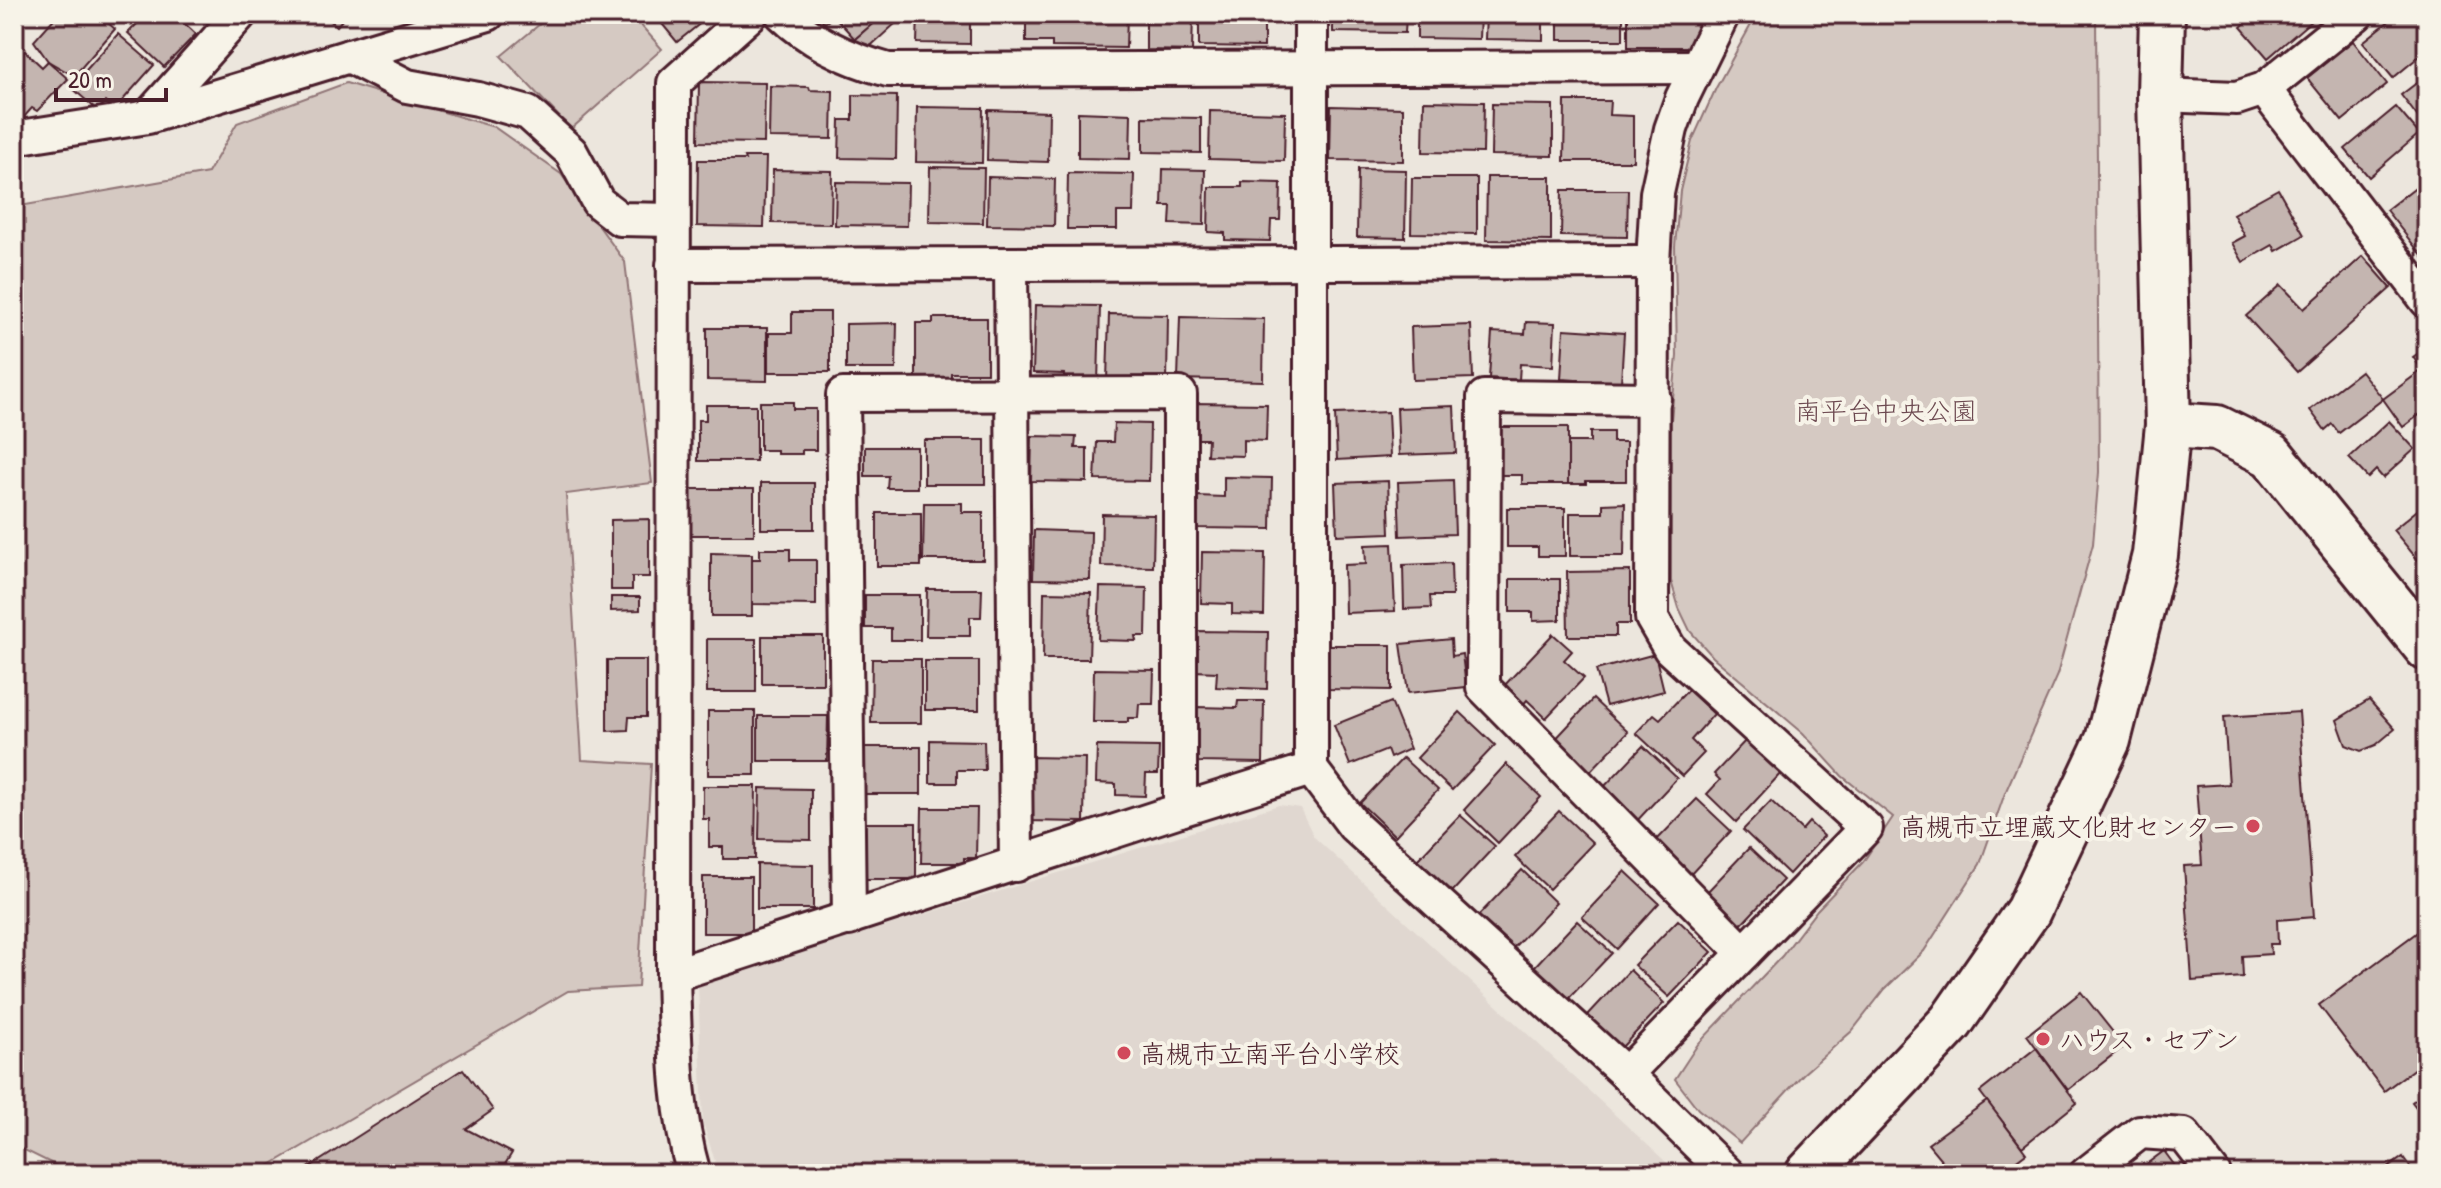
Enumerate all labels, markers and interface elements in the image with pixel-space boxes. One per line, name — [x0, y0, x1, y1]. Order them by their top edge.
scale bar — [56, 52, 166, 102]
text: 20 m — [68, 63, 112, 95]
park label: 南平台中央公園 — [1795, 393, 1977, 428]
place label: 高槻市立埋蔵文化財センター — [1900, 809, 2237, 844]
marker: 高槻市立埋蔵文化財センター — [2244, 817, 2262, 835]
place label: ハウス・セブン — [2059, 1022, 2239, 1057]
marker: ハウス・セブン — [2034, 1030, 2052, 1048]
place label: 高槻市立南平台小学校 — [1140, 1036, 1400, 1071]
marker: 高槻市立南平台小学校 — [1115, 1044, 1133, 1062]

